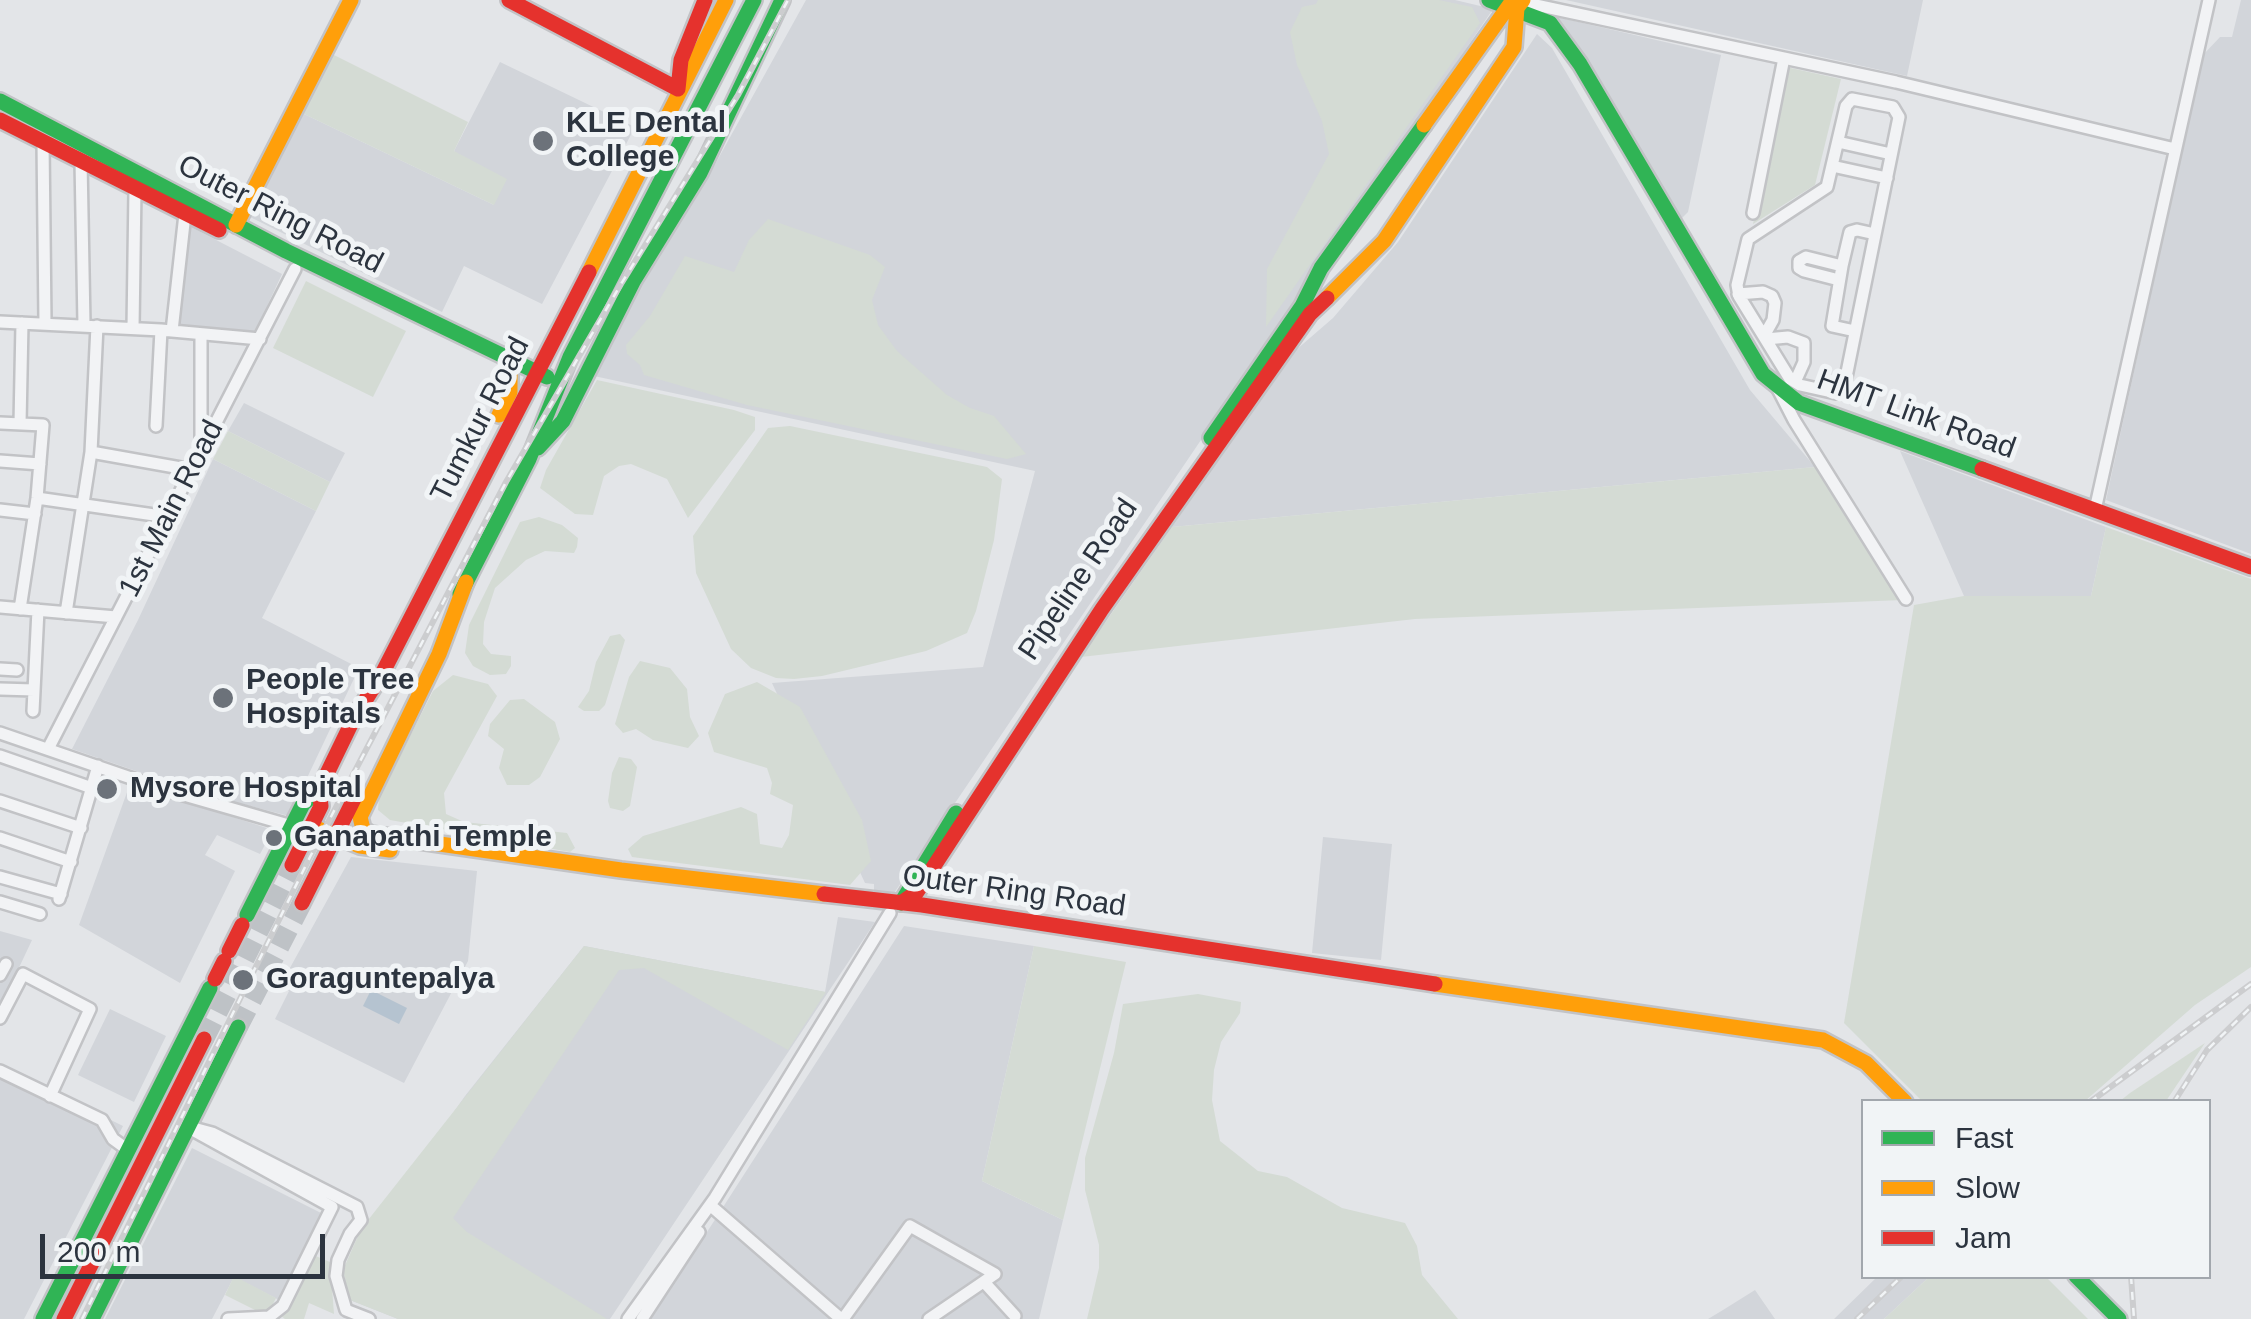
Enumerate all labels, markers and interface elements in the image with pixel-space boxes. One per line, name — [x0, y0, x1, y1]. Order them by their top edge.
place label: KLE Dental College — [566, 106, 726, 176]
marker: KLE Dental College — [530, 128, 556, 154]
street label: Outer Ring Road — [172, 148, 388, 282]
street label: Tumkur Road — [424, 331, 538, 509]
street label: HMT Link Road — [1812, 362, 2020, 468]
street label: 1st Main Road — [112, 415, 232, 603]
street label: Pipeline Road — [1012, 493, 1146, 667]
place label: People Tree Hospitals — [246, 663, 414, 734]
marker: People Tree Hospitals — [210, 685, 236, 711]
place label: Mysore Hospital — [130, 771, 362, 807]
marker: Mysore Hospital — [94, 776, 120, 802]
place label: Ganapathi Temple — [294, 820, 552, 856]
marker: Ganapathi Temple — [263, 827, 285, 849]
street label: Outer Ring Road — [900, 859, 1128, 925]
place label: Goraguntepalya — [266, 962, 494, 998]
marker: Goraguntepalya — [230, 967, 256, 993]
legend — [1861, 1099, 2211, 1279]
text: Fast — [1955, 1121, 2013, 1154]
text: Slow — [1955, 1171, 2020, 1204]
scale bar — [45, 1214, 330, 1276]
text: Jam — [1955, 1221, 2012, 1254]
text: 200 m — [57, 1235, 140, 1268]

